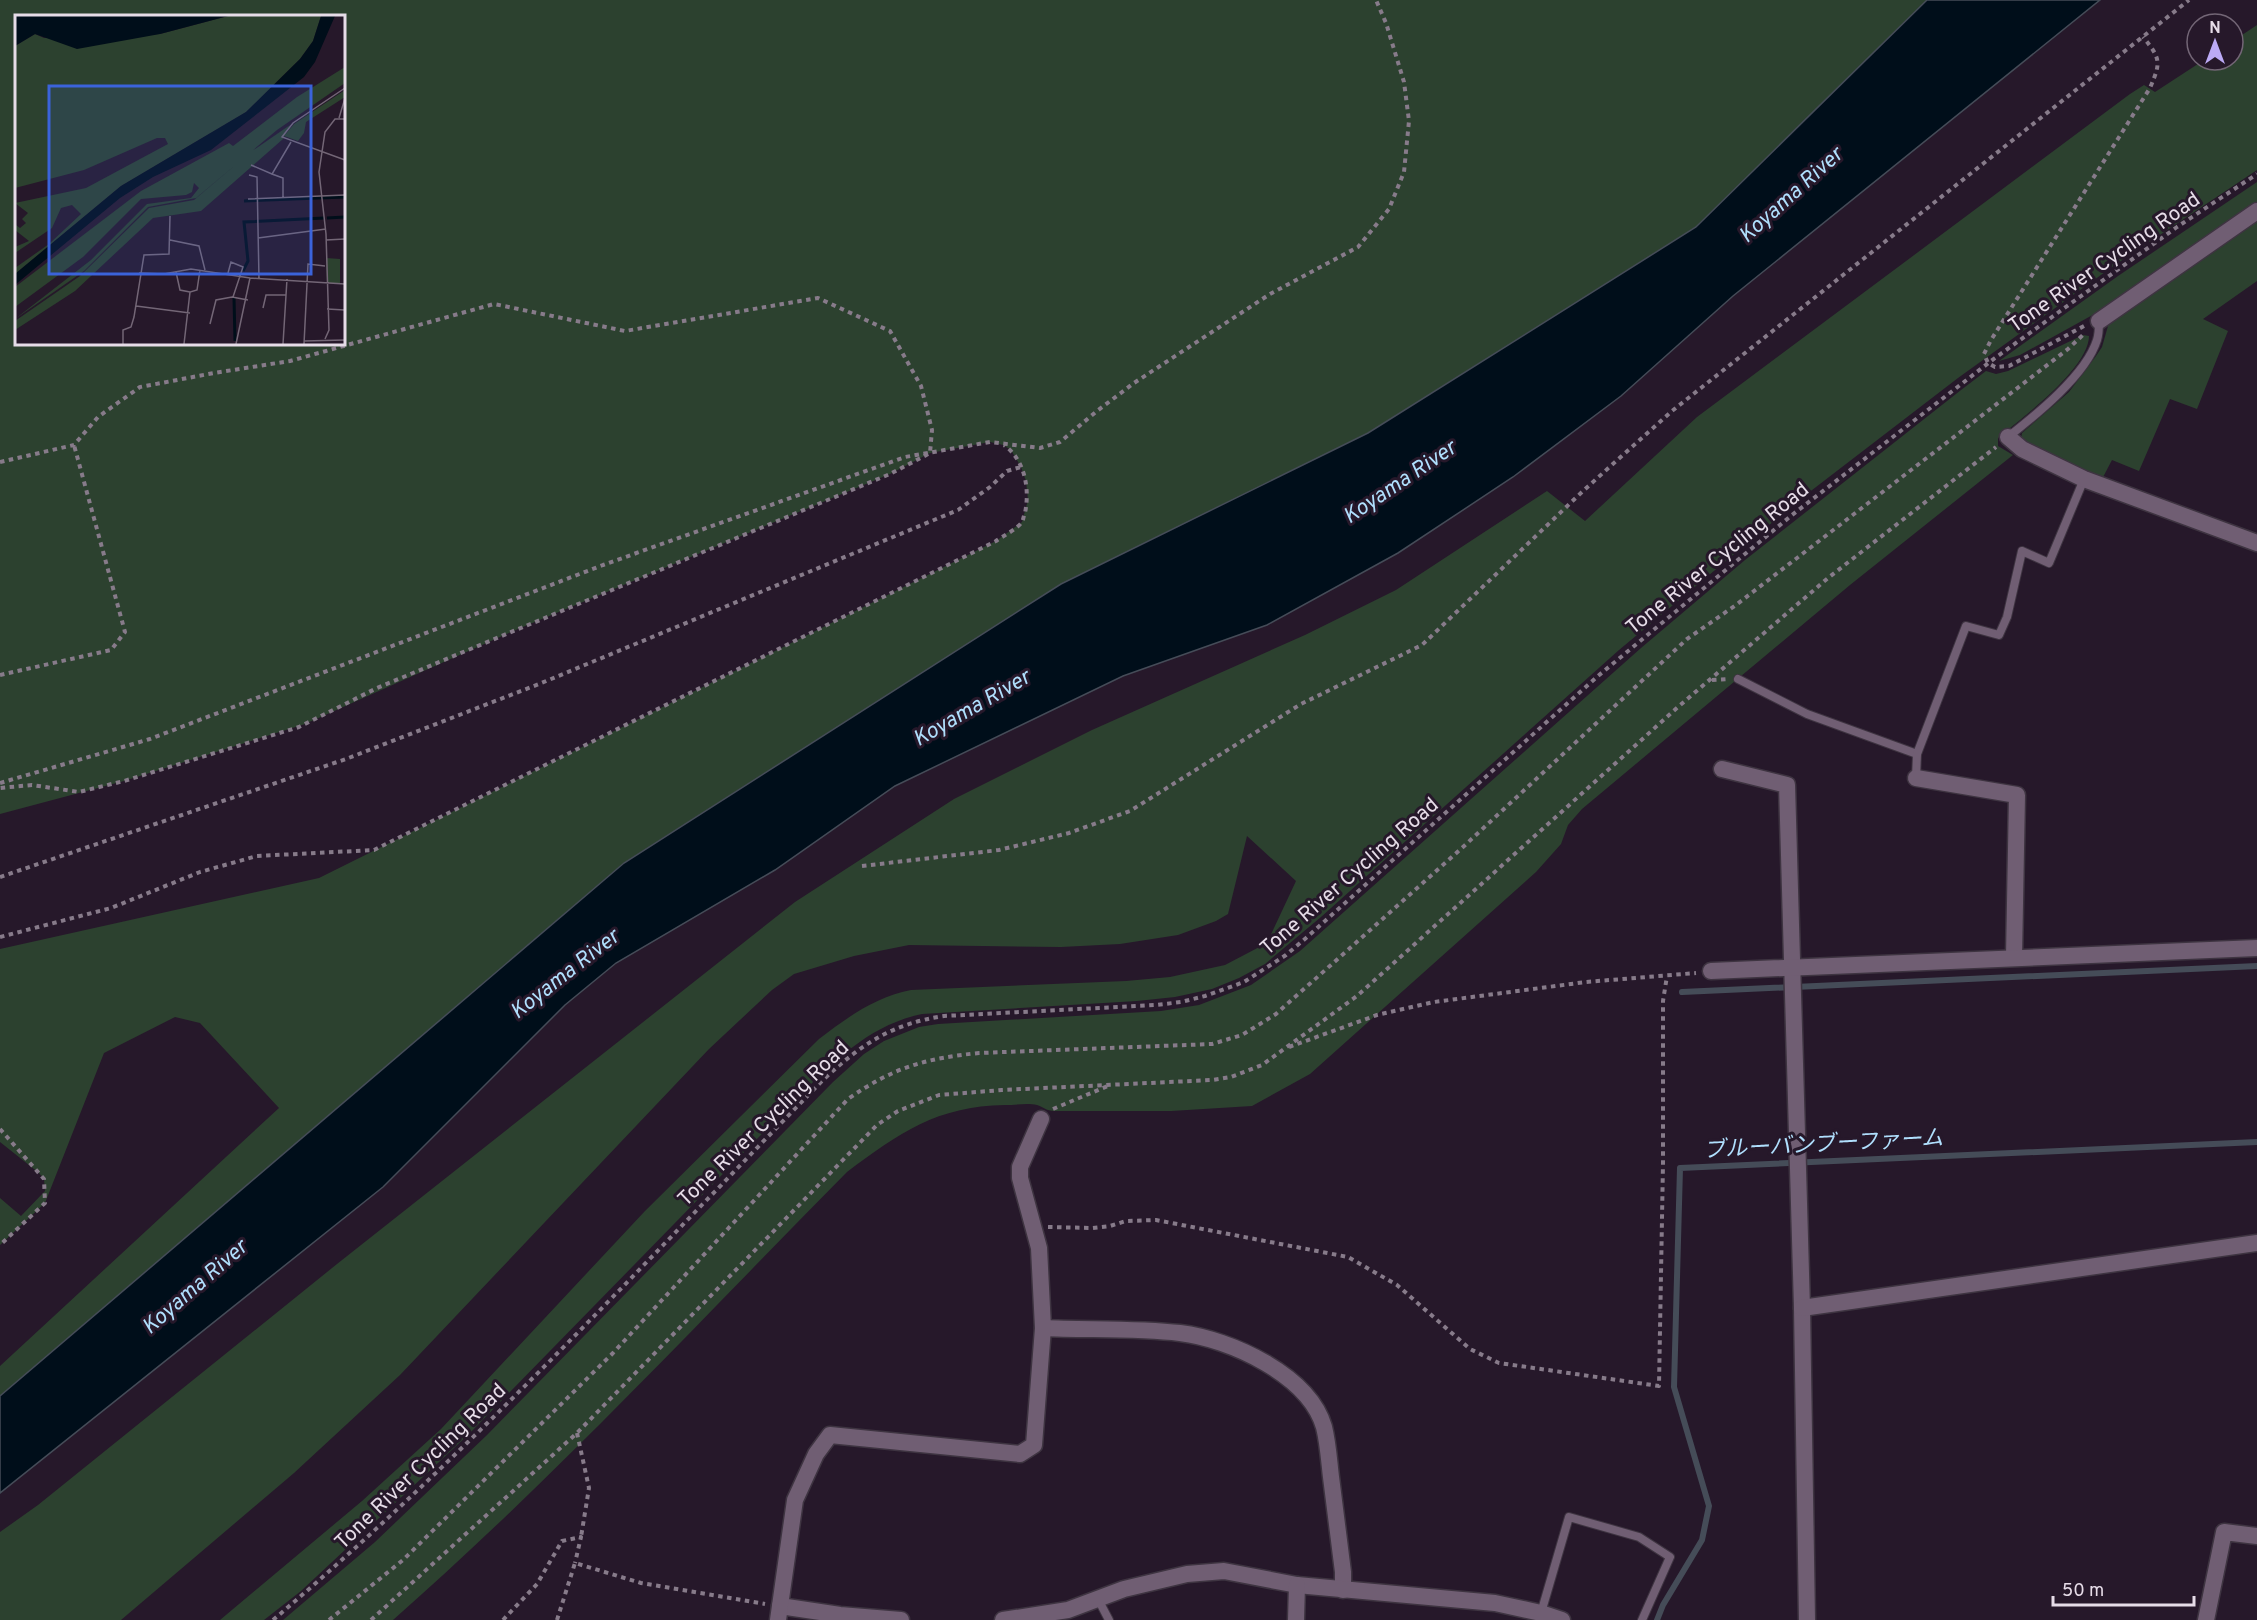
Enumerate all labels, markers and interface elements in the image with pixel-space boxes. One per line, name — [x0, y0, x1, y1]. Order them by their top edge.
north arrow — [2185, 12, 2245, 72]
inset map — [15, 15, 345, 345]
text: N — [2209, 19, 2221, 39]
water label: Koyama River — [1734, 141, 1851, 250]
street label: Tone River Cycling Road — [2004, 187, 2206, 340]
water label: Koyama River — [1339, 434, 1464, 531]
street label: Tone River Cycling Road — [1621, 477, 1815, 641]
water label: Koyama River — [909, 664, 1037, 754]
street label: Tone River Cycling Road — [1255, 792, 1445, 962]
water label: Koyama River — [506, 923, 627, 1026]
street label: Tone River Cycling Road — [673, 1035, 855, 1213]
water label: ブルーバンブーファーム — [1702, 1126, 1944, 1165]
water label: Koyama River — [137, 1234, 255, 1341]
street label: Tone River Cycling Road — [330, 1378, 512, 1556]
scale bar — [2053, 1569, 2194, 1607]
text: 50 m — [2062, 1580, 2104, 1603]

